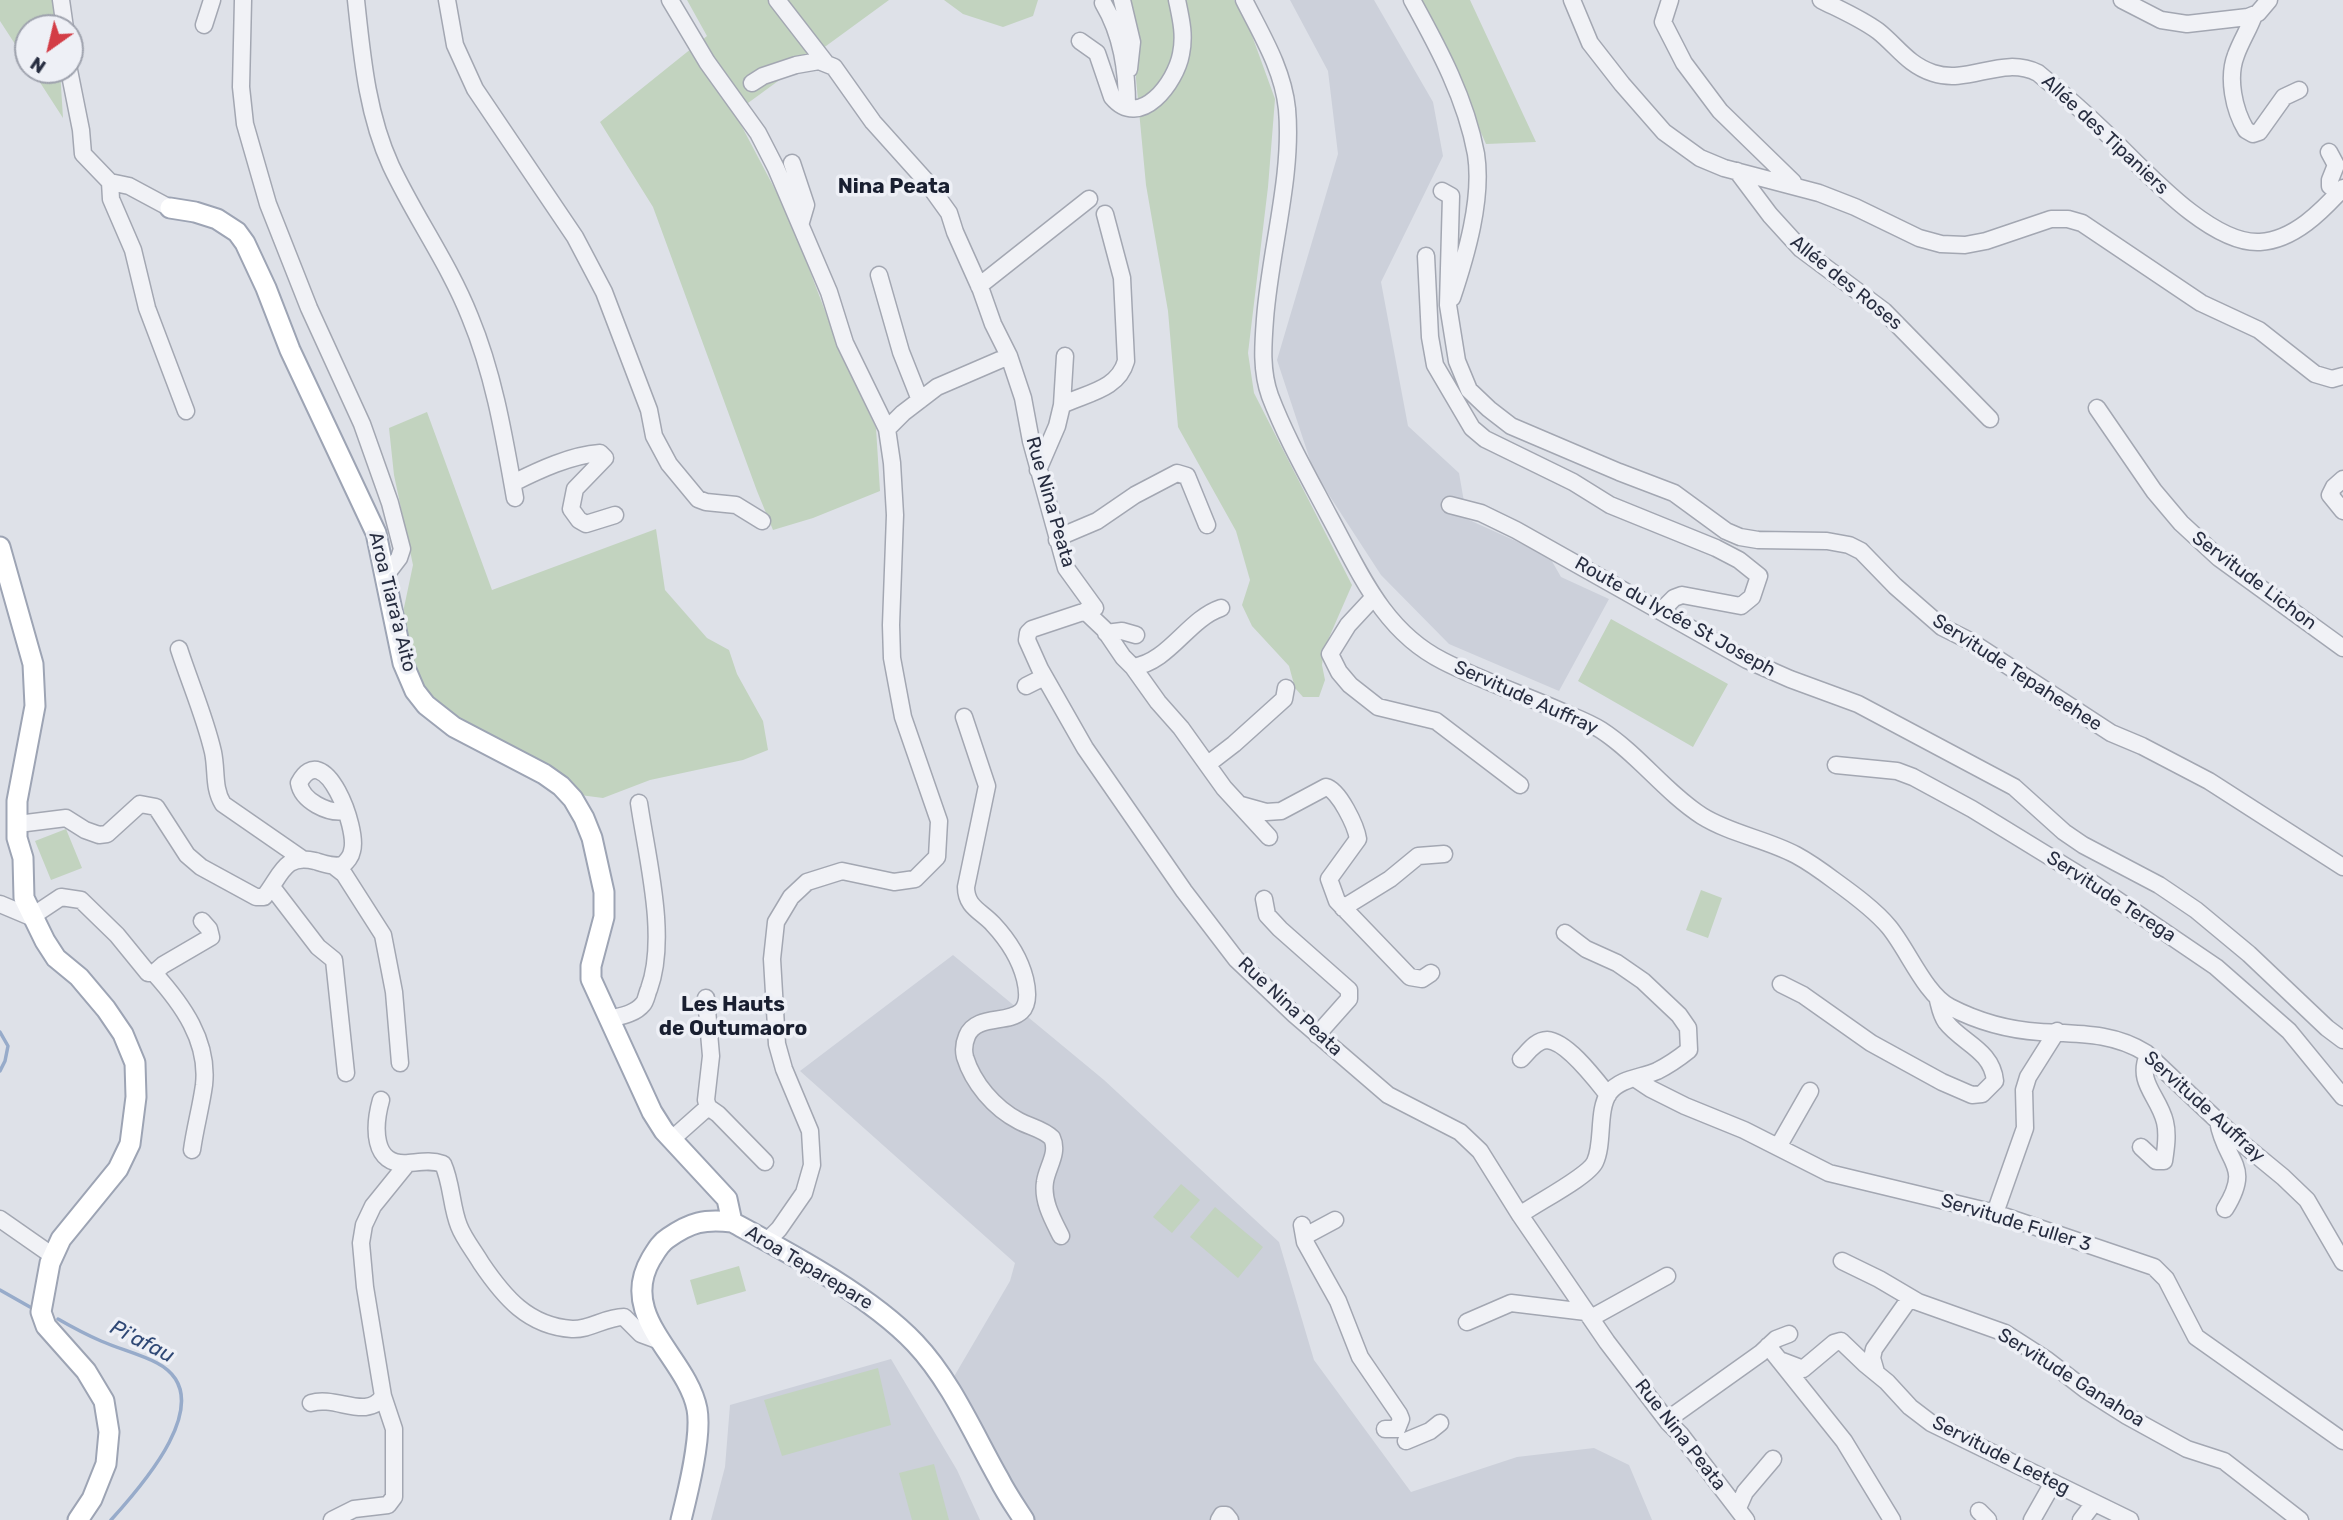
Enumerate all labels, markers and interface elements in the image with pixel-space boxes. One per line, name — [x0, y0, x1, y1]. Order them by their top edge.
north arrow — [14, 14, 84, 84]
text: N — [26, 52, 50, 79]
street label: Allée des Tipaniers — [2037, 70, 2173, 200]
district label: Nina Peata — [838, 174, 950, 200]
street label: Allée des Roses — [1785, 231, 1907, 335]
street label: Rue Nina Peata — [1020, 434, 1080, 570]
street label: Servitude Lichon — [2187, 527, 2321, 635]
street label: Aroa Tiara'a Aito — [364, 530, 420, 674]
street label: Route du lycée St Joseph — [1571, 552, 1779, 682]
street label: Servitude Tepaheehee — [1928, 610, 2106, 736]
street label: Servitude Auffray — [1450, 656, 1602, 740]
street label: Servitude Terega — [2042, 847, 2180, 947]
street label: Rue Nina Peata — [1233, 953, 1347, 1061]
district label: Les Hauts de Outumaoro — [659, 992, 807, 1042]
street label: Servitude Auffray — [2139, 1047, 2269, 1167]
street label: Servitude Fuller 3 — [1938, 1189, 2094, 1257]
street label: Aroa Teparepare — [741, 1221, 877, 1315]
water label: Pi'afau — [106, 1315, 178, 1369]
street label: Servitude Ganahoa — [1993, 1324, 2149, 1432]
street label: Rue Nina Peata — [1630, 1375, 1730, 1495]
street label: Servitude Leeteg — [1928, 1411, 2074, 1501]

